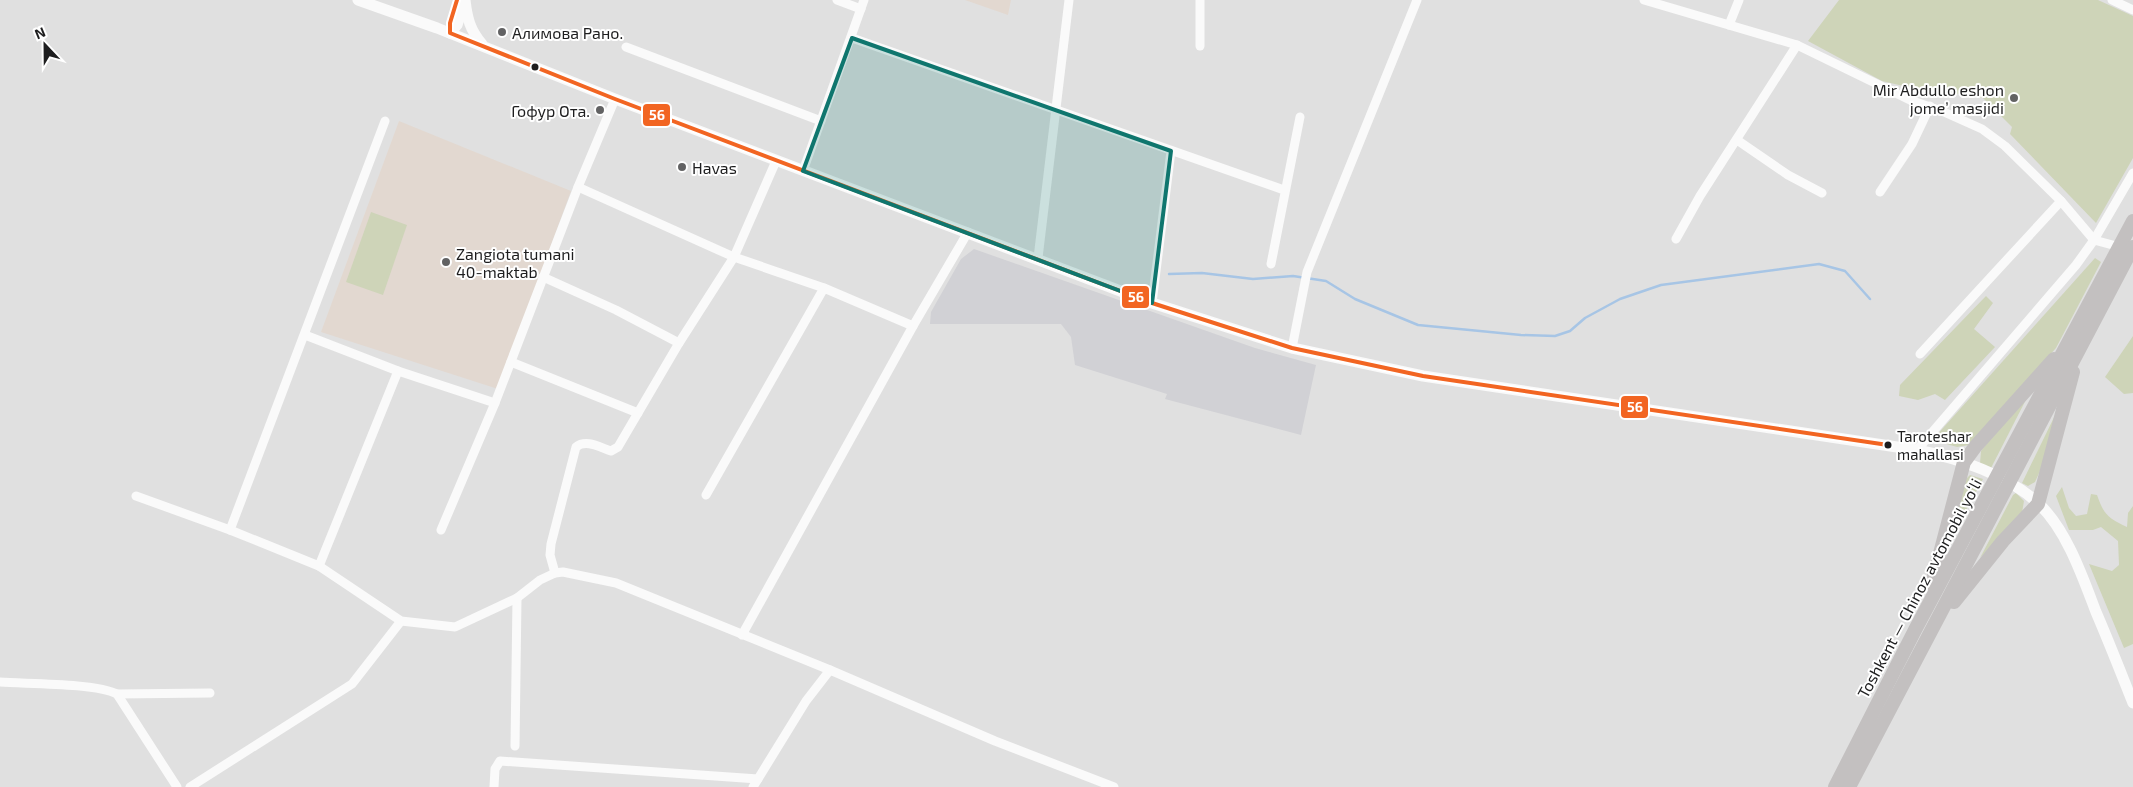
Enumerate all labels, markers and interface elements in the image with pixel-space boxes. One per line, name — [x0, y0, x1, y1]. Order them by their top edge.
north arrow — [20, 20, 70, 70]
text: N — [32, 23, 48, 42]
place label: Алимова Рано. — [512, 23, 623, 42]
marker: Алимова Рано. — [496, 26, 508, 38]
unlabelled marker — [530, 62, 540, 72]
place label: Mir Abdullo eshon jome’ masjidi — [1873, 80, 2004, 118]
marker: Mir Abdullo eshon jome’ masjidi — [2008, 92, 2020, 104]
place label: Гофур Ота. — [511, 101, 590, 121]
line badge: 56 — [642, 103, 671, 127]
marker: Гофур Ота. — [594, 104, 606, 116]
text: 56 — [649, 106, 665, 123]
place label: Havas — [692, 158, 737, 177]
marker: Havas — [676, 161, 688, 173]
place label: Zangiota tumani 40-maktab — [456, 244, 575, 281]
marker: Zangiota tumani 40-maktab — [440, 256, 452, 268]
line badge: 56 — [1121, 285, 1150, 309]
text: 56 — [1128, 288, 1144, 305]
line badge: 56 — [1620, 395, 1649, 419]
text: 56 — [1627, 398, 1643, 415]
place label: Taroteshar mahallasi — [1897, 427, 1971, 463]
marker: Taroteshar mahallasi — [1883, 440, 1893, 450]
street label: Toshkent — Chinoz avtomobil yoʻli — [1853, 475, 1985, 701]

